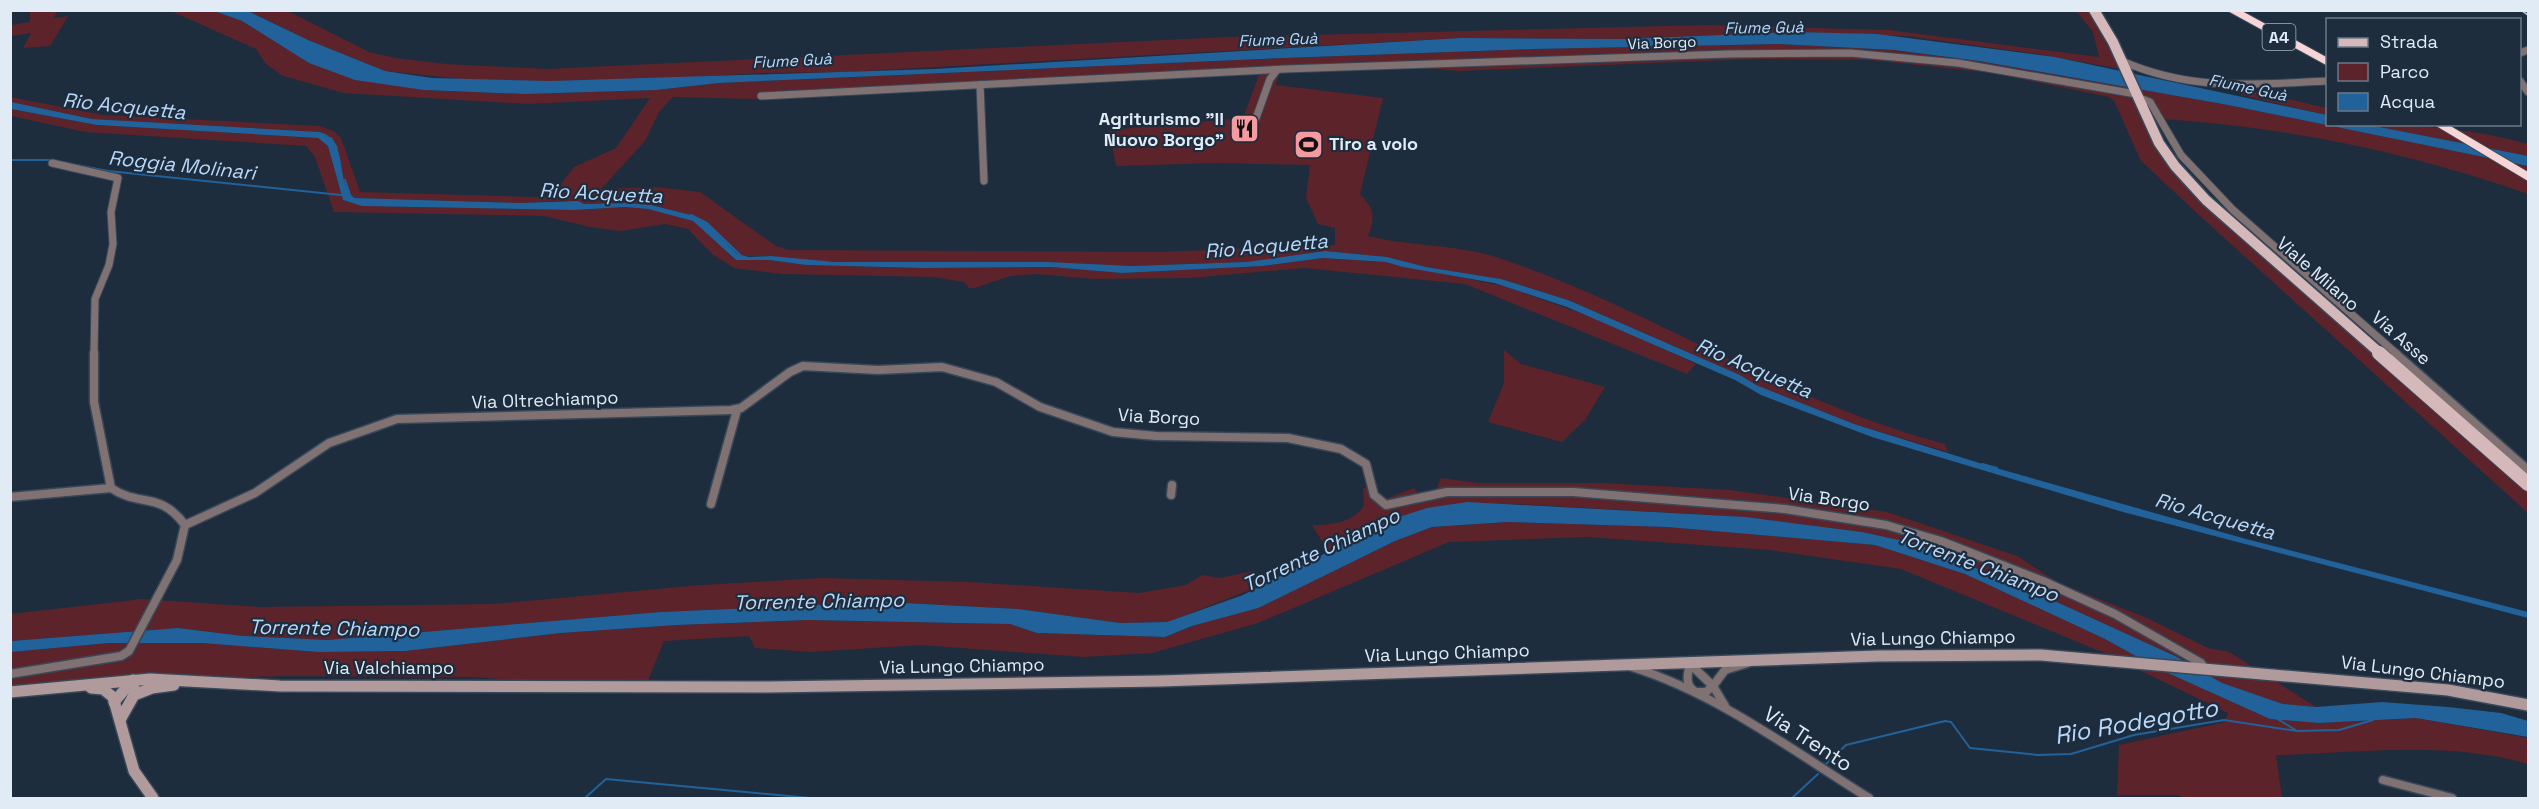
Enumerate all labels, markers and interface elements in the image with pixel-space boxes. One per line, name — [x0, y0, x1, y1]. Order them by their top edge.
water label: Fiume Guà — [1724, 16, 1805, 39]
legend — [2326, 18, 2521, 126]
road number: A4 — [2262, 24, 2296, 50]
water label: Fiume Guà — [1238, 28, 1319, 51]
text: Strada — [2380, 30, 2438, 53]
street label: Via Borgo — [1627, 32, 1697, 53]
water label: Fiume Guà — [752, 48, 833, 73]
text: Parco — [2380, 60, 2429, 83]
water label: Fiume Guà — [2207, 69, 2290, 106]
water label: Rio Acquetta — [61, 87, 187, 125]
text: Acqua — [2380, 90, 2435, 113]
place label: Agriturismo "Il Nuovo Borgo" — [1099, 107, 1224, 151]
restaurant icon: Agriturismo "Il Nuovo Borgo" — [1229, 113, 1261, 145]
sports icon: Tiro a volo — [1292, 128, 1324, 160]
place label: Tiro a volo — [1329, 132, 1418, 155]
water label: Roggia Molinari — [107, 144, 259, 186]
water label: Rio Acquetta — [539, 177, 664, 209]
water label: Rio Acquetta — [1203, 228, 1329, 264]
street label: Viale Milano — [2272, 231, 2365, 316]
street label: Via Asse — [2367, 306, 2436, 370]
water label: Rio Acquetta — [1692, 332, 1816, 404]
street label: Via Oltrechiampo — [471, 385, 619, 414]
street label: Via Borgo — [1117, 403, 1201, 430]
street label: Via Borgo — [1787, 481, 1872, 516]
water label: Rio Acquetta — [2152, 486, 2278, 546]
water label: Torrente Chiampo — [1238, 502, 1404, 598]
water label: Torrente Chiampo — [1894, 522, 2063, 608]
water label: Torrente Chiampo — [734, 587, 905, 615]
water label: Torrente Chiampo — [249, 614, 420, 642]
street label: Via Lungo Chiampo — [1850, 625, 2016, 650]
street label: Via Lungo Chiampo — [1364, 638, 1530, 667]
street label: Via Lungo Chiampo — [2340, 650, 2506, 693]
street label: Via Lungo Chiampo — [879, 653, 1045, 678]
street label: Via Valchiampo — [324, 656, 454, 679]
water label: Rio Rodegotto — [2052, 692, 2221, 751]
street label: Via Trento — [1759, 700, 1858, 777]

